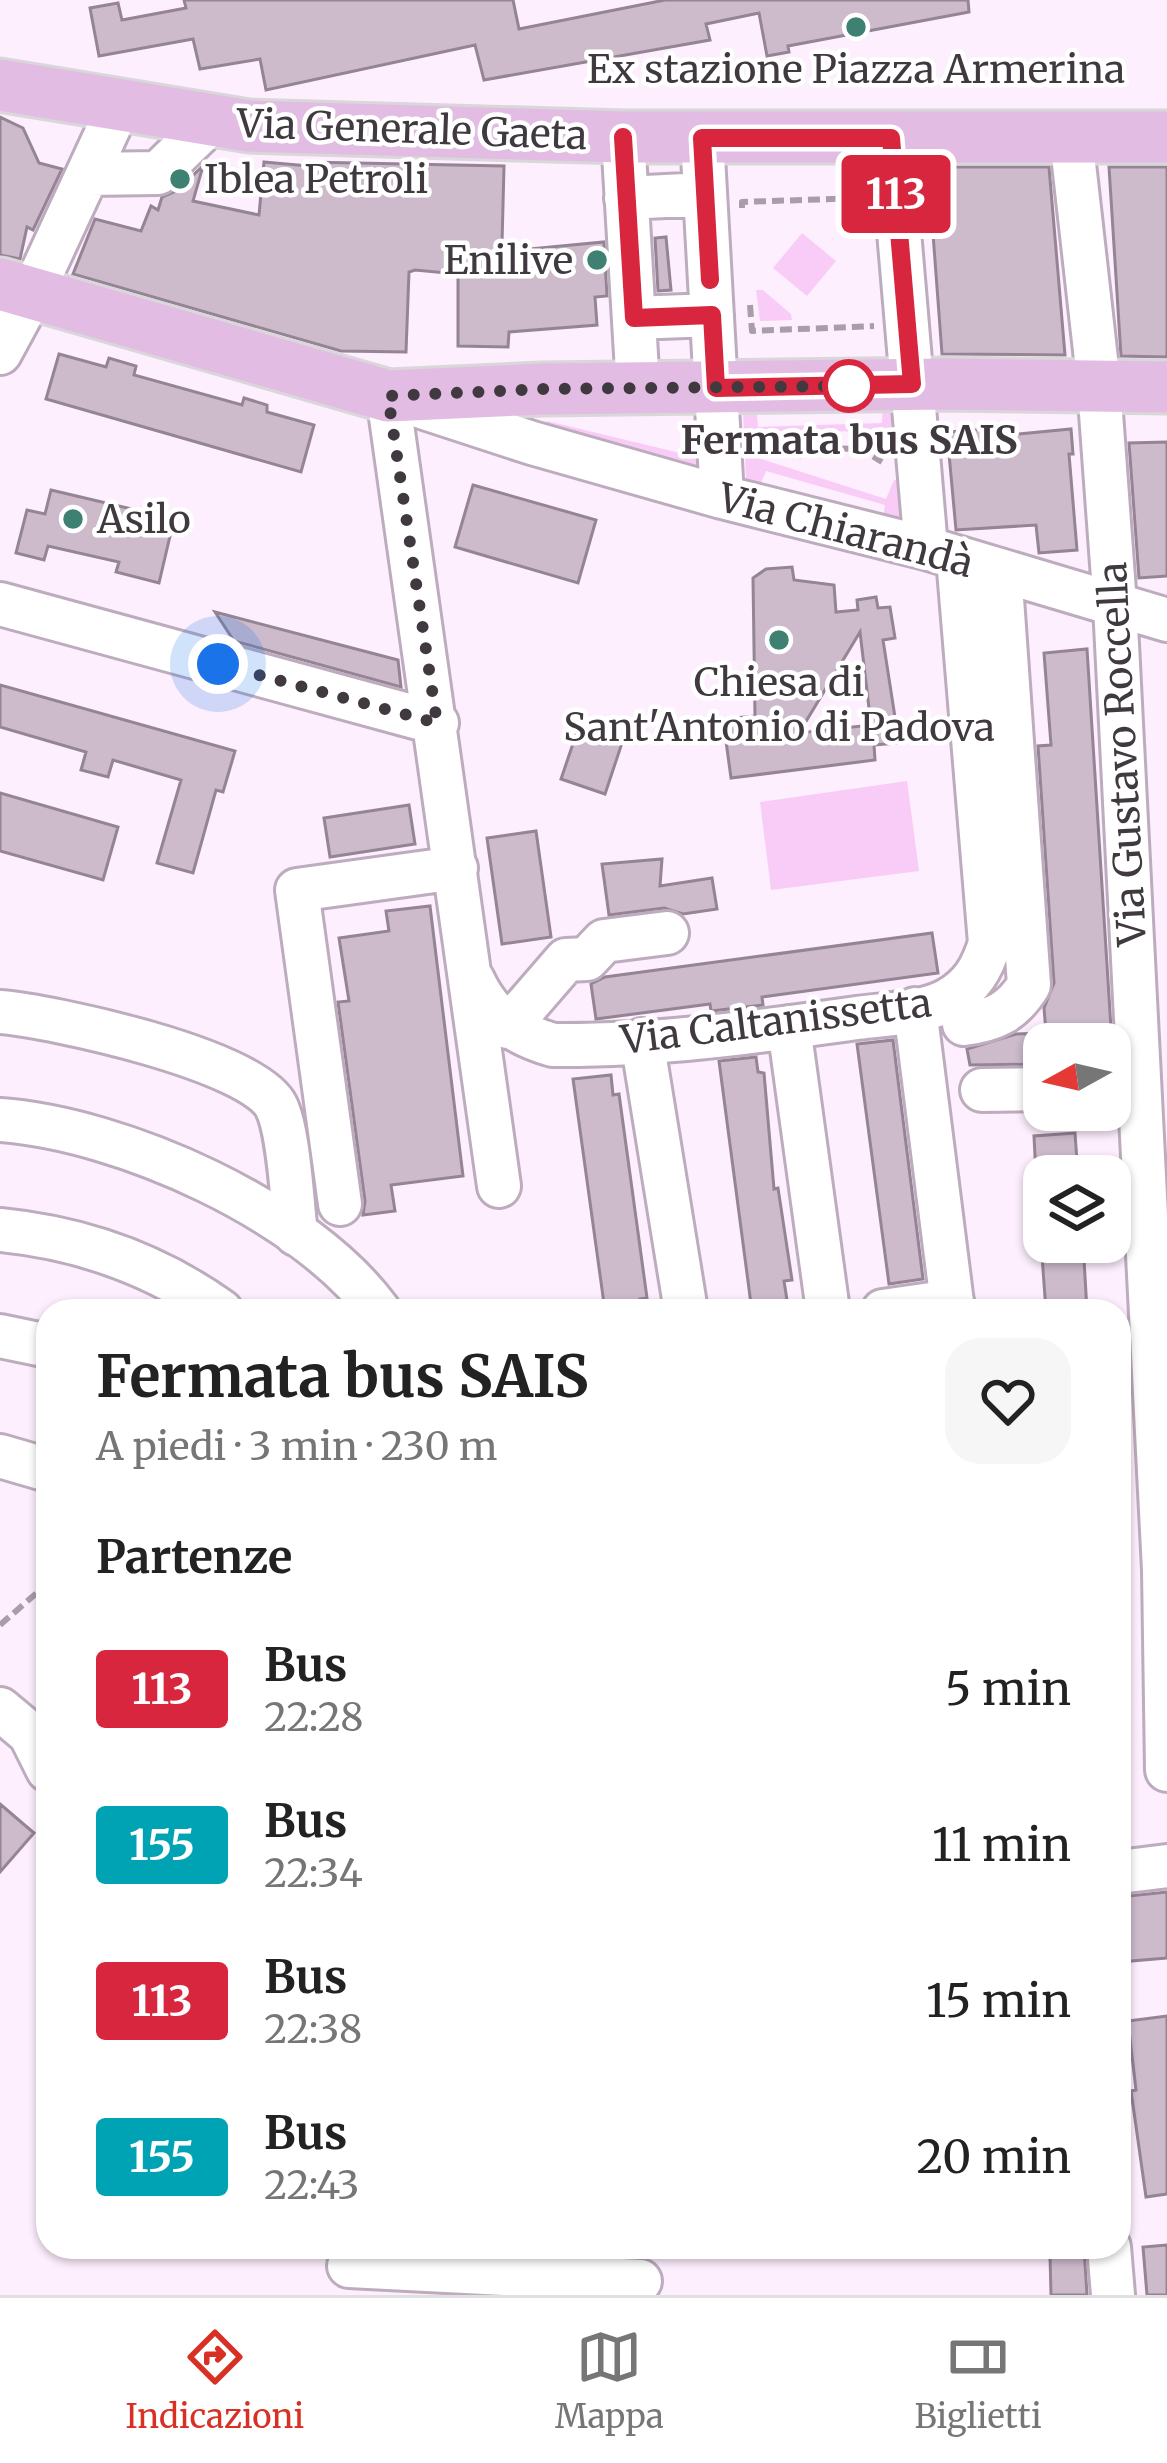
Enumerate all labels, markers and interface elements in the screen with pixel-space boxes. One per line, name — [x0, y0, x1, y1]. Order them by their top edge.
marker: Ex stazione Piazza Armerina — [843, 14, 869, 40]
place label: Ex stazione Piazza Armerina — [587, 45, 1125, 94]
street label: Via Generale Gaeta — [235, 99, 588, 160]
place label: Iblea Petroli — [204, 155, 428, 204]
line badge: 113 — [827, 155, 965, 233]
marker: Iblea Petroli — [167, 166, 193, 192]
text: 113 — [866, 168, 927, 220]
place label: Enilive — [444, 236, 573, 285]
marker: Enilive — [584, 247, 610, 273]
marker: Fermata bus SAIS — [824, 361, 874, 411]
place label: Fermata bus SAIS — [680, 416, 1018, 465]
street label: Via Chiarandà — [712, 473, 979, 588]
place label: Asilo — [96, 495, 191, 544]
marker: Asilo — [60, 506, 86, 532]
street label: Via Gustavo Roccella — [1088, 561, 1157, 948]
marker: Chiesa di Sant'Antonio di Padova — [766, 627, 792, 653]
your location — [188, 634, 248, 694]
place label: Chiesa di Sant'Antonio di Padova — [563, 658, 995, 752]
street label: Via Caltanissetta — [617, 978, 934, 1065]
north arrow — [1023, 1023, 1131, 1131]
map controls — [1023, 1023, 1131, 1263]
button: layers — [1023, 1155, 1131, 1263]
button: heart — [945, 1338, 1071, 1464]
text: Fermata bus SAIS — [96, 1341, 589, 1413]
text: A piedi · 3 min · 230 m — [96, 1422, 498, 1471]
text: Partenze — [96, 1529, 292, 1585]
text: Bus — [264, 1637, 347, 1693]
text: 5 min — [945, 1661, 1071, 1717]
text: 113 — [132, 1663, 193, 1715]
text: 22:28 — [264, 1693, 364, 1742]
text: Bus — [264, 1793, 347, 1849]
text: 11 min — [932, 1817, 1071, 1873]
text: 155 — [129, 1819, 195, 1871]
text: 22:34 — [264, 1849, 363, 1898]
text: Bus — [264, 1949, 347, 2005]
text: 15 min — [926, 1973, 1071, 2029]
text: 113 — [132, 1975, 193, 2027]
text: 22:38 — [264, 2005, 362, 2054]
text: Bus — [264, 2105, 347, 2161]
text: 20 min — [916, 2129, 1071, 2185]
text: 155 — [129, 2131, 195, 2183]
text: 22:43 — [264, 2161, 359, 2210]
tab: Indicazioni — [125, 2324, 304, 2437]
tab: Mappa — [555, 2324, 664, 2437]
tab: Biglietti — [915, 2324, 1042, 2437]

